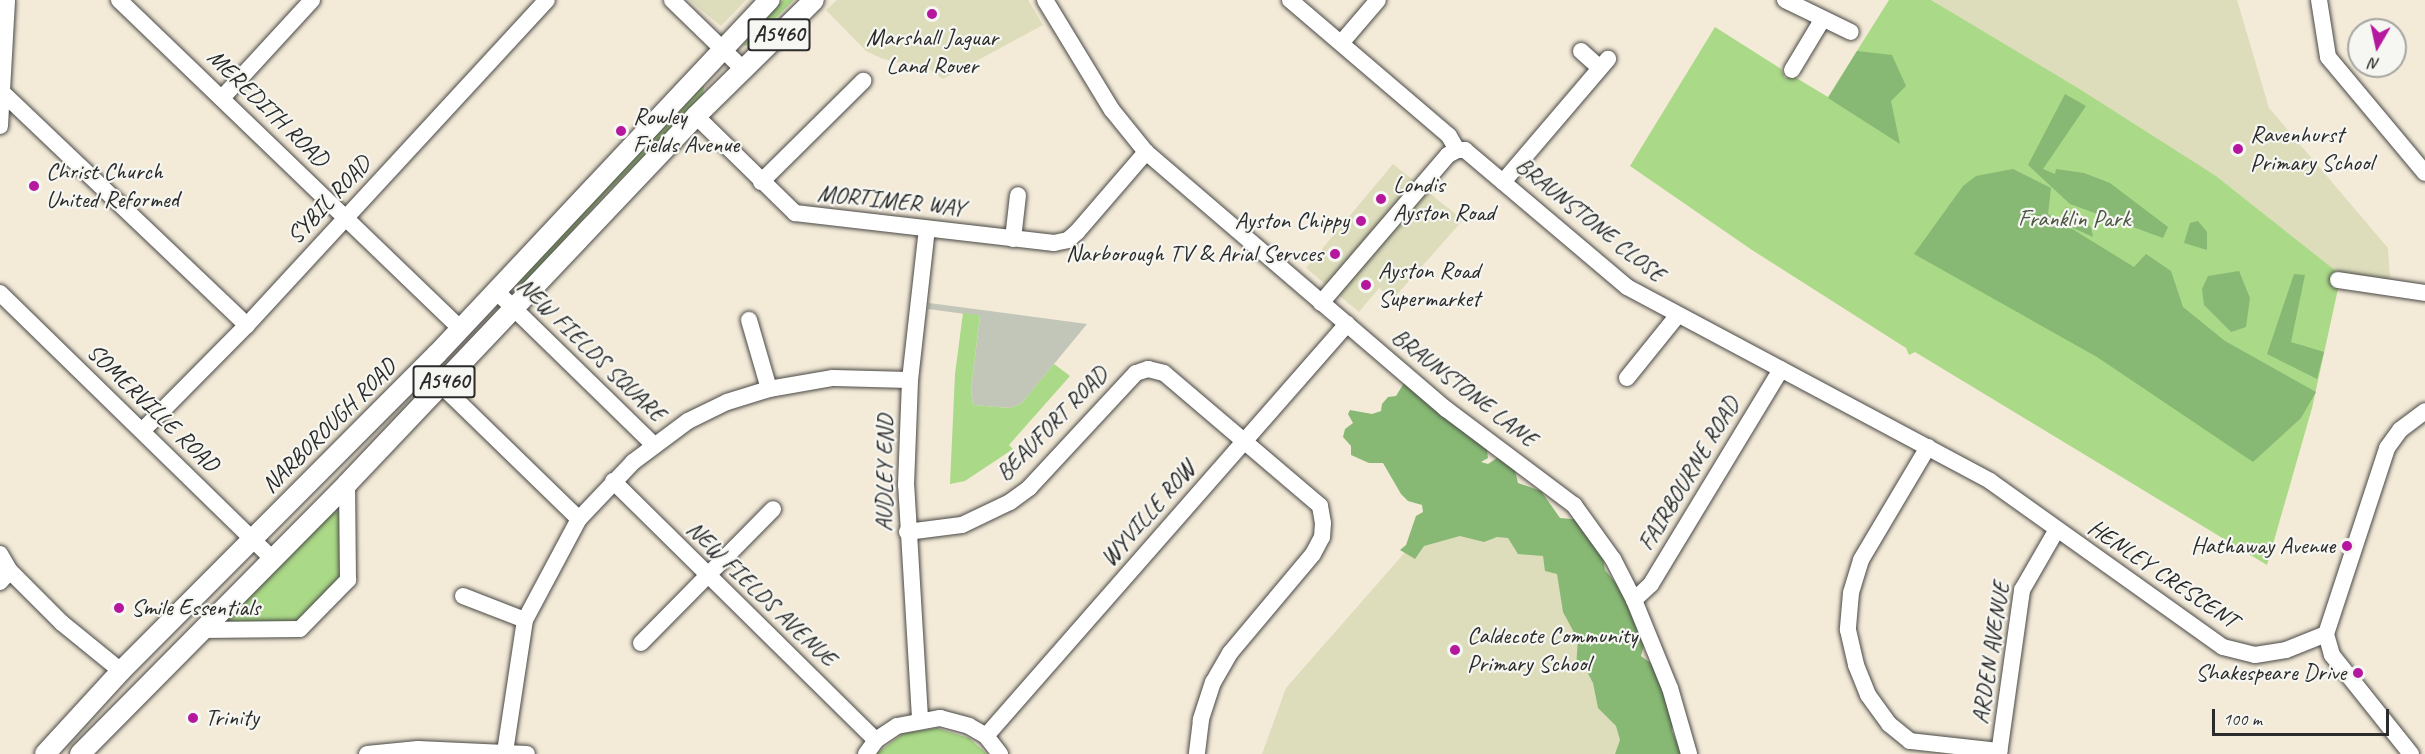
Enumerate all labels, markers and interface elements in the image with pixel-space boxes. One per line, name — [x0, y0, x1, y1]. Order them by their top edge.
marker: Marshall Jaguar Land Rover — [925, 7, 939, 21]
road number: A5460 — [748, 16, 810, 54]
north arrow — [2347, 18, 2407, 78]
place label: Marshall Jaguar Land Rover — [866, 24, 998, 80]
street label: MEREDITH ROAD — [201, 42, 335, 174]
text: N — [2368, 53, 2381, 74]
place label: Rowley Fields Avenue — [633, 103, 739, 159]
place label: Ravenhurst Primary School — [2250, 121, 2373, 177]
marker: Rowley Fields Avenue — [614, 124, 628, 138]
marker: Ravenhurst Primary School — [2231, 142, 2245, 156]
street label: SYBIL ROAD — [280, 149, 378, 251]
street label: BRAUNSTONE CLOSE — [1509, 151, 1671, 289]
place label: Christ Church United Reformed — [46, 158, 179, 214]
place label: Londis Ayston Road — [1393, 171, 1494, 227]
marker: Christ Church United Reformed — [27, 179, 41, 193]
street label: MORTIMER WAY — [815, 179, 967, 223]
marker: Londis Ayston Road — [1374, 192, 1388, 206]
park label: Franklin Park — [2018, 205, 2130, 233]
place label: Ayston Chippy — [1235, 207, 1349, 235]
marker: Ayston Chippy — [1354, 214, 1368, 228]
place label: Narborough TV & Arial Servces — [1066, 240, 1323, 268]
marker: Narborough TV & Arial Servces — [1328, 247, 1342, 261]
place label: Ayston Road Supermarket — [1378, 257, 1480, 313]
street label: NEW FIELDS SQUARE — [511, 272, 671, 428]
marker: Ayston Road Supermarket — [1359, 278, 1373, 292]
street label: BRAUNSTONE LANE — [1386, 322, 1542, 454]
street label: SOMERVILLE ROAD — [80, 337, 226, 479]
street label: NARBOROUGH ROAD — [255, 352, 403, 500]
street label: BEAUFORT ROAD — [990, 360, 1114, 488]
road number: A5460 — [412, 363, 476, 401]
street label: FAIRBOURNE ROAD — [1632, 391, 1746, 557]
street label: AUDLEY END — [870, 414, 900, 532]
street label: WYVILLE ROW — [1094, 455, 1202, 573]
street label: HENLEY CRESCENT — [2082, 513, 2244, 635]
street label: NEW FIELDS AVENUE — [680, 515, 842, 673]
place label: Hathaway Avenue — [2191, 532, 2335, 560]
marker: Hathaway Avenue — [2340, 539, 2354, 553]
street label: ARDEN AVENUE — [1966, 580, 2016, 726]
place label: Smile Essentials — [131, 594, 260, 622]
marker: Smile Essentials — [112, 601, 126, 615]
place label: Caldecote Community Primary School — [1467, 622, 1637, 678]
marker: Caldecote Community Primary School — [1448, 643, 1462, 657]
place label: Shakespeare Drive — [2195, 659, 2346, 687]
marker: Shakespeare Drive — [2351, 666, 2365, 680]
scale bar — [2215, 697, 2392, 735]
place label: Trinity — [205, 704, 259, 732]
text: 100 m — [2223, 708, 2262, 730]
marker: Trinity — [186, 711, 200, 725]

